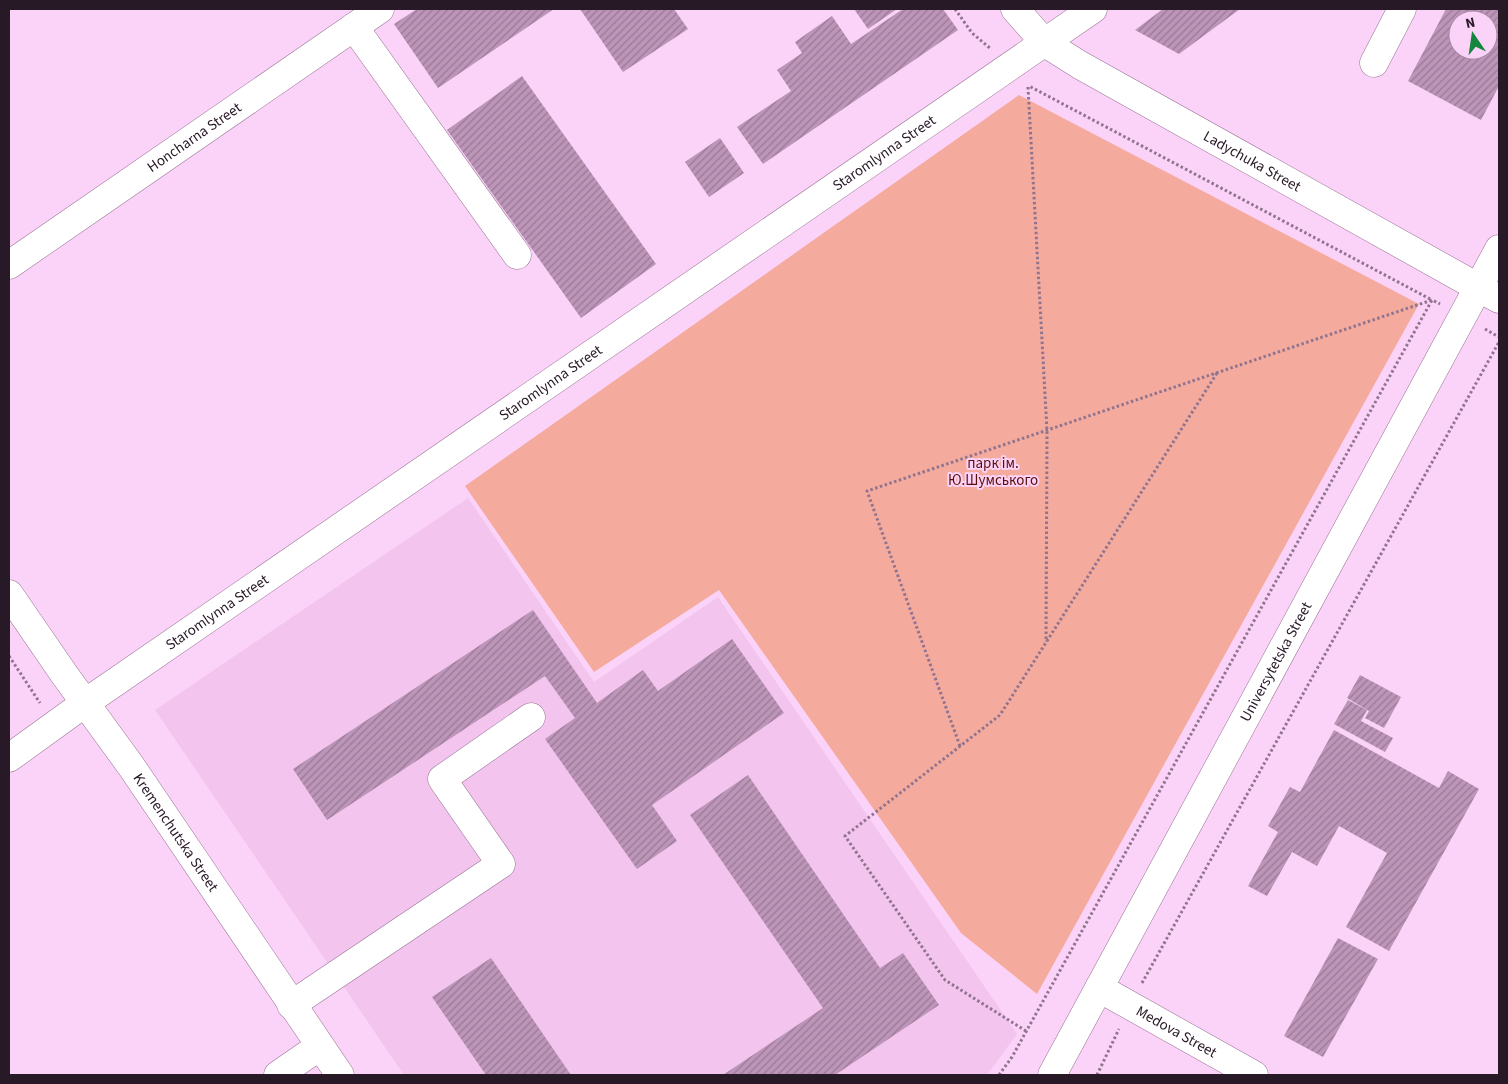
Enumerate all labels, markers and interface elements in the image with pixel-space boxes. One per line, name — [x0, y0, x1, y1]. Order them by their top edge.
north arrow — [1448, 10, 1498, 60]
text: N — [1464, 13, 1477, 34]
street label: Honcharna Street — [143, 97, 246, 177]
street label: Staromlynna Street — [828, 110, 940, 196]
street label: Ladychuka Street — [1200, 126, 1305, 197]
street label: Staromlynna Street — [495, 340, 606, 425]
park label: парк ім. Ю.Шумського — [948, 453, 1038, 491]
street label: Staromlynna Street — [161, 569, 273, 655]
street label: Universytetska Street — [1235, 598, 1317, 725]
street label: Kremenchutska Street — [128, 769, 224, 896]
street label: Medova Street — [1132, 1000, 1221, 1063]

